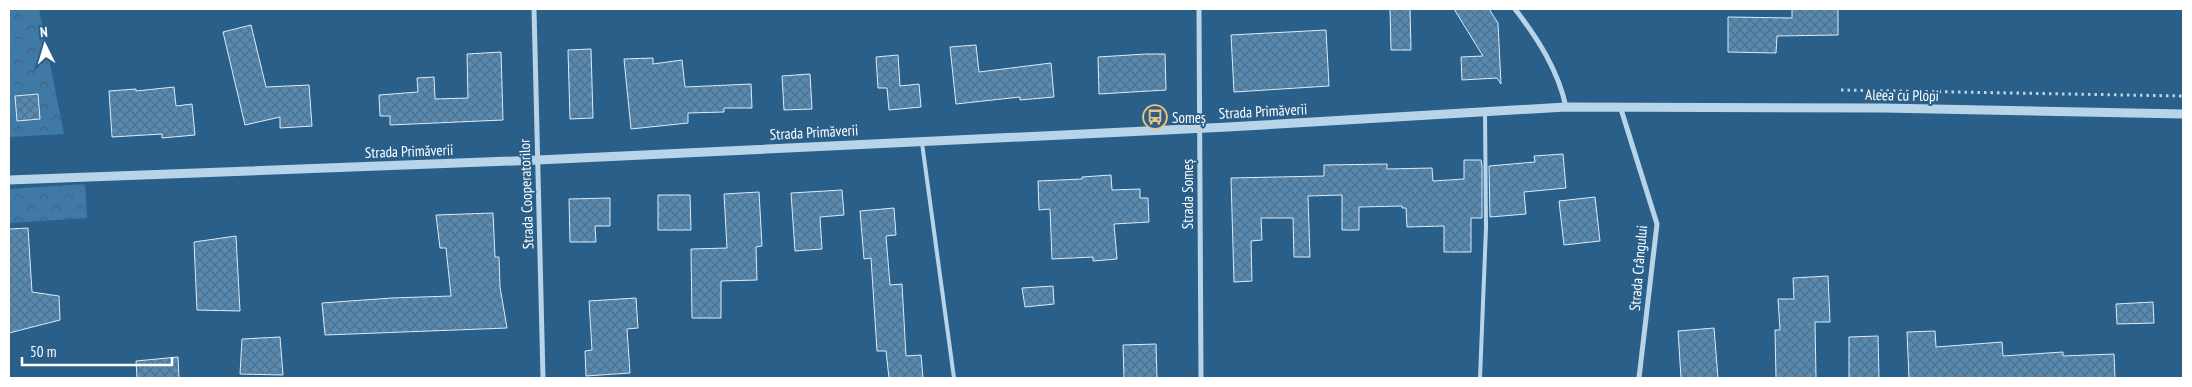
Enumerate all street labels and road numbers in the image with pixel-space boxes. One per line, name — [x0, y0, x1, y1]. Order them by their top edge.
street label: Aleea cu Plopi — [1865, 85, 1939, 105]
street label: Strada Primăverii — [1218, 99, 1308, 123]
street label: Strada Primăverii — [769, 120, 859, 144]
street label: Strada Cooperatorilor — [515, 138, 537, 250]
street label: Strada Primăverii — [364, 140, 454, 162]
street label: Strada Someș — [1178, 159, 1197, 229]
street label: Strada Crângului — [1625, 224, 1651, 312]

